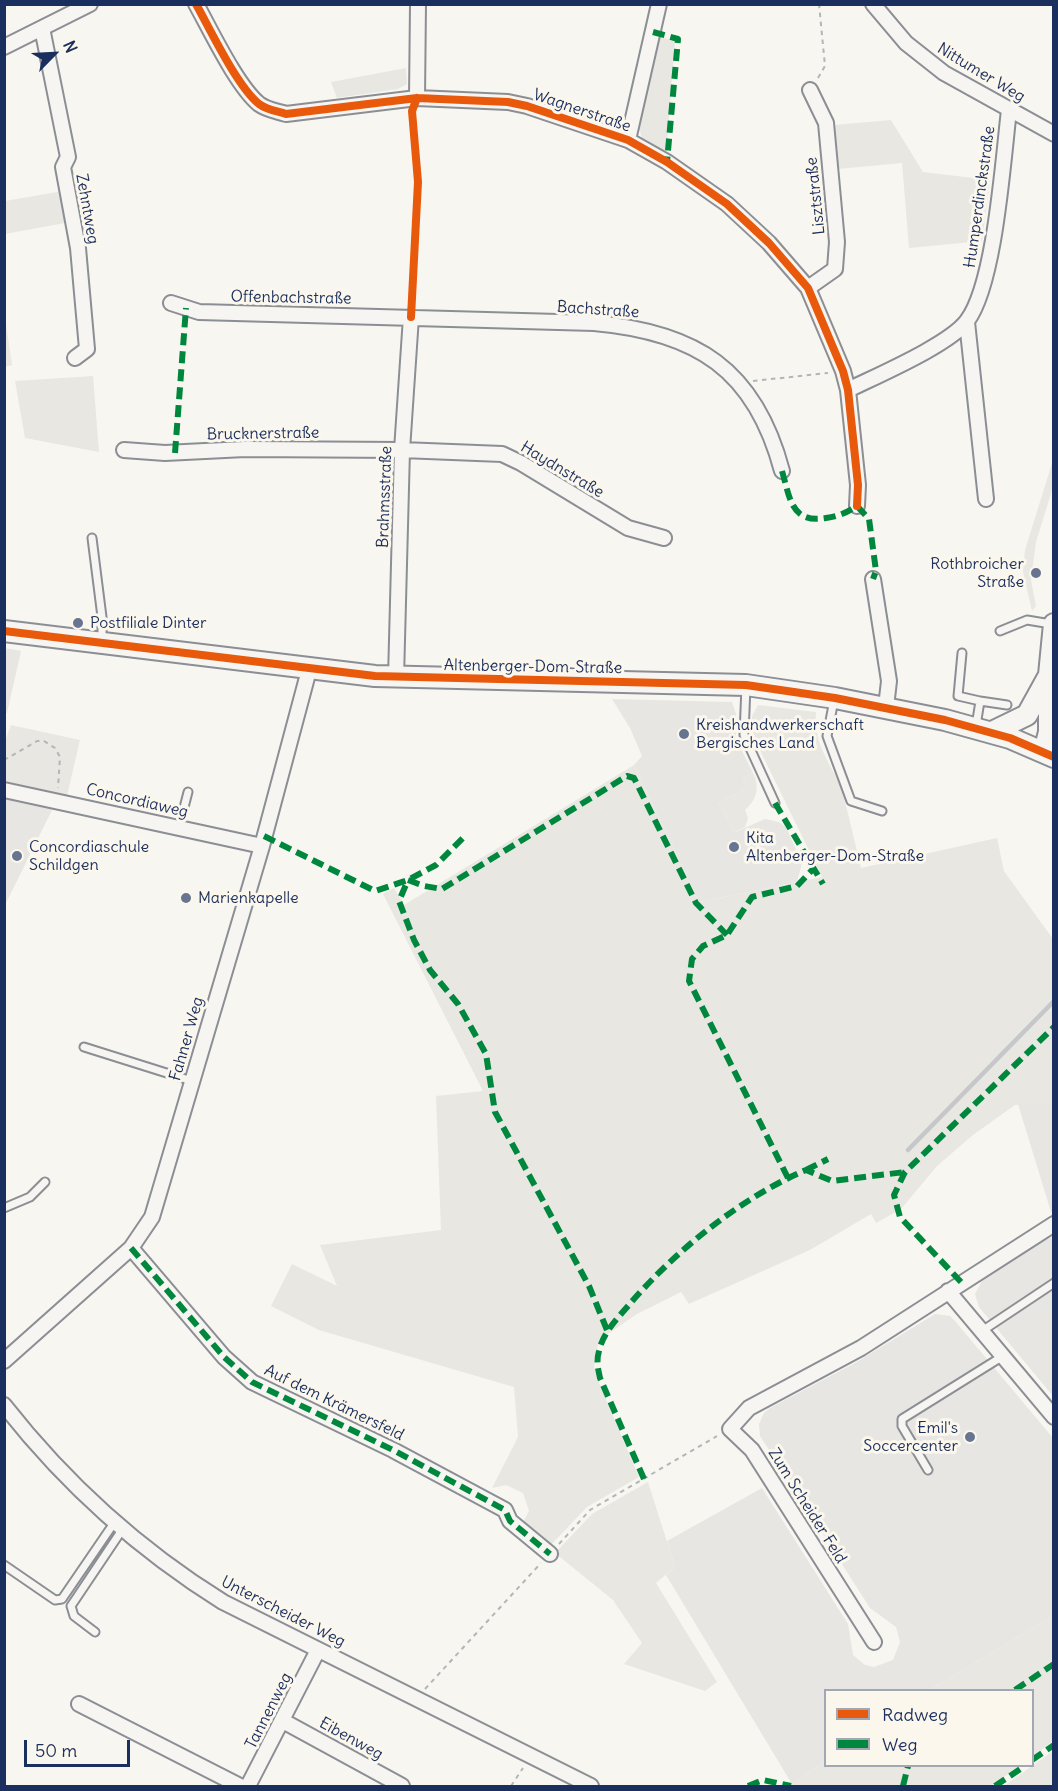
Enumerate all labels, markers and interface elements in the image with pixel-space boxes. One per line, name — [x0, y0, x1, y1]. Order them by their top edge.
north arrow — [24, 24, 84, 84]
text: N — [59, 38, 82, 56]
street label: Nittumer Weg — [934, 39, 1028, 107]
street label: Wagnerstraße — [531, 85, 633, 137]
street label: Humperdinckstraße — [961, 125, 999, 269]
street label: Lisztstraße — [802, 156, 830, 236]
street label: Zehntweg — [71, 172, 103, 246]
street label: Offenbachstraße — [230, 287, 352, 309]
street label: Bachstraße — [556, 298, 640, 322]
street label: Brucknerstraße — [207, 423, 319, 445]
street label: Haydnstraße — [517, 438, 607, 502]
street label: Brahmsstraße — [374, 446, 396, 548]
place label: Rothbroicher Straße — [930, 554, 1024, 592]
marker: Rothbroicher Straße — [1029, 566, 1043, 580]
place label: Postfiliale Dinter — [90, 613, 206, 633]
marker: Postfiliale Dinter — [71, 616, 85, 630]
street label: Altenberger-Dom-Straße — [444, 656, 622, 678]
place label: Kreishandwerkerschaft Bergisches Land — [696, 715, 864, 753]
marker: Kreishandwerkerschaft Bergisches Land — [677, 727, 691, 741]
street label: Concordiaweg — [84, 780, 190, 822]
place label: Kita Altenberger-Dom-Straße — [746, 828, 924, 866]
place label: Concordiaschule Schildgen — [29, 837, 149, 875]
marker: Kita Altenberger-Dom-Straße — [727, 840, 741, 854]
marker: Concordiaschule Schildgen — [10, 849, 24, 863]
place label: Marienkapelle — [198, 888, 299, 908]
marker: Marienkapelle — [179, 891, 193, 905]
street label: Fahner Weg — [166, 995, 208, 1083]
street label: Auf dem Krämersfeld — [261, 1361, 407, 1445]
place label: Emil's Soccercenter — [863, 1418, 958, 1456]
marker: Emil's Soccercenter — [963, 1430, 977, 1444]
street label: Zum Scheider Feld — [764, 1445, 850, 1567]
street label: Unterscheider Weg — [218, 1572, 348, 1652]
street label: Tannenweg — [242, 1670, 296, 1752]
legend — [824, 1689, 1034, 1767]
text: Radweg — [882, 1703, 948, 1726]
street label: Eibenweg — [316, 1714, 386, 1764]
scale bar — [27, 1728, 134, 1766]
text: Weg — [882, 1733, 917, 1756]
text: 50 m — [35, 1739, 77, 1762]

